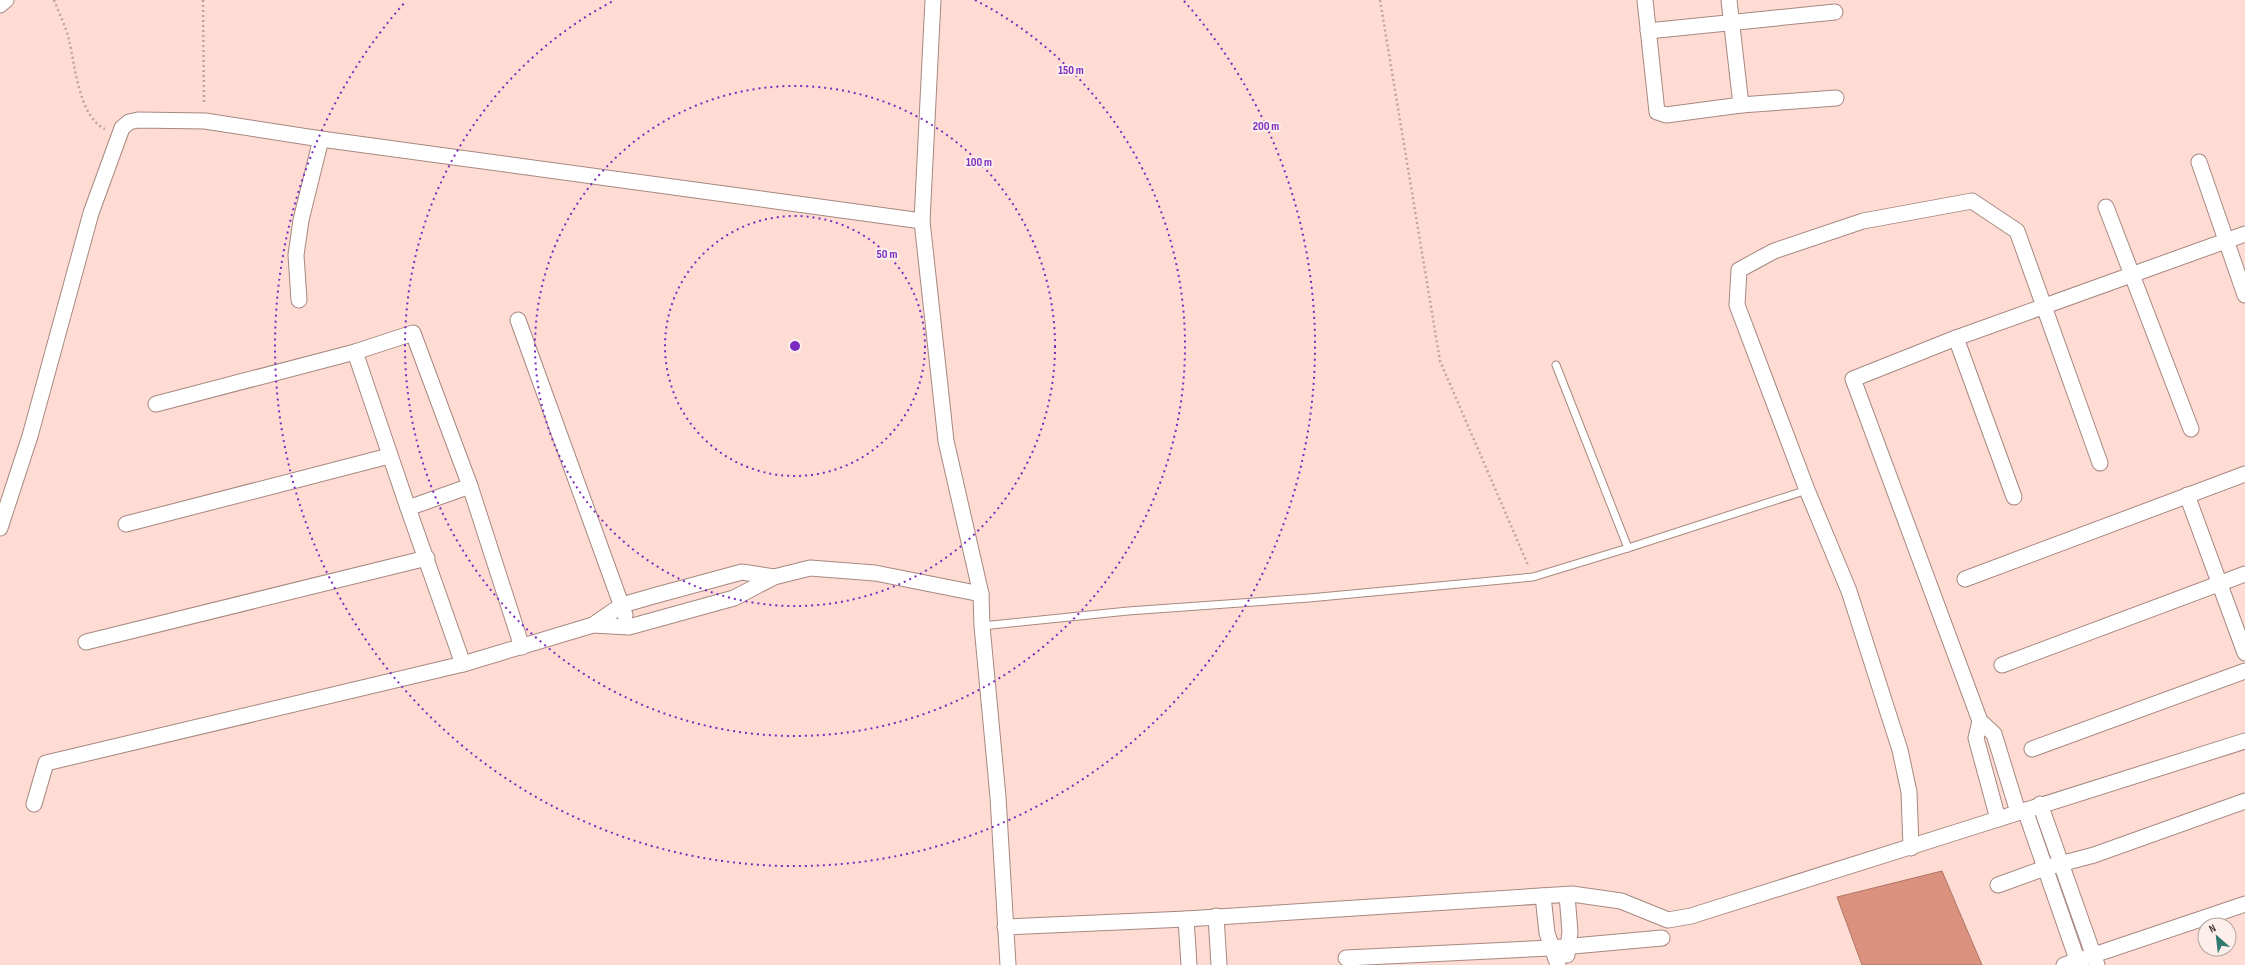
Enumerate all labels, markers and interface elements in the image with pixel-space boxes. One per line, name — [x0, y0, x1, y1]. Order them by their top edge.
text: 150 m — [1058, 63, 1084, 78]
text: 200 m — [1253, 119, 1279, 134]
text: 100 m — [966, 155, 992, 170]
text: 50 m — [877, 247, 897, 262]
centre of rings — [788, 339, 802, 353]
north arrow — [2197, 917, 2237, 957]
text: N — [2207, 921, 2218, 936]

